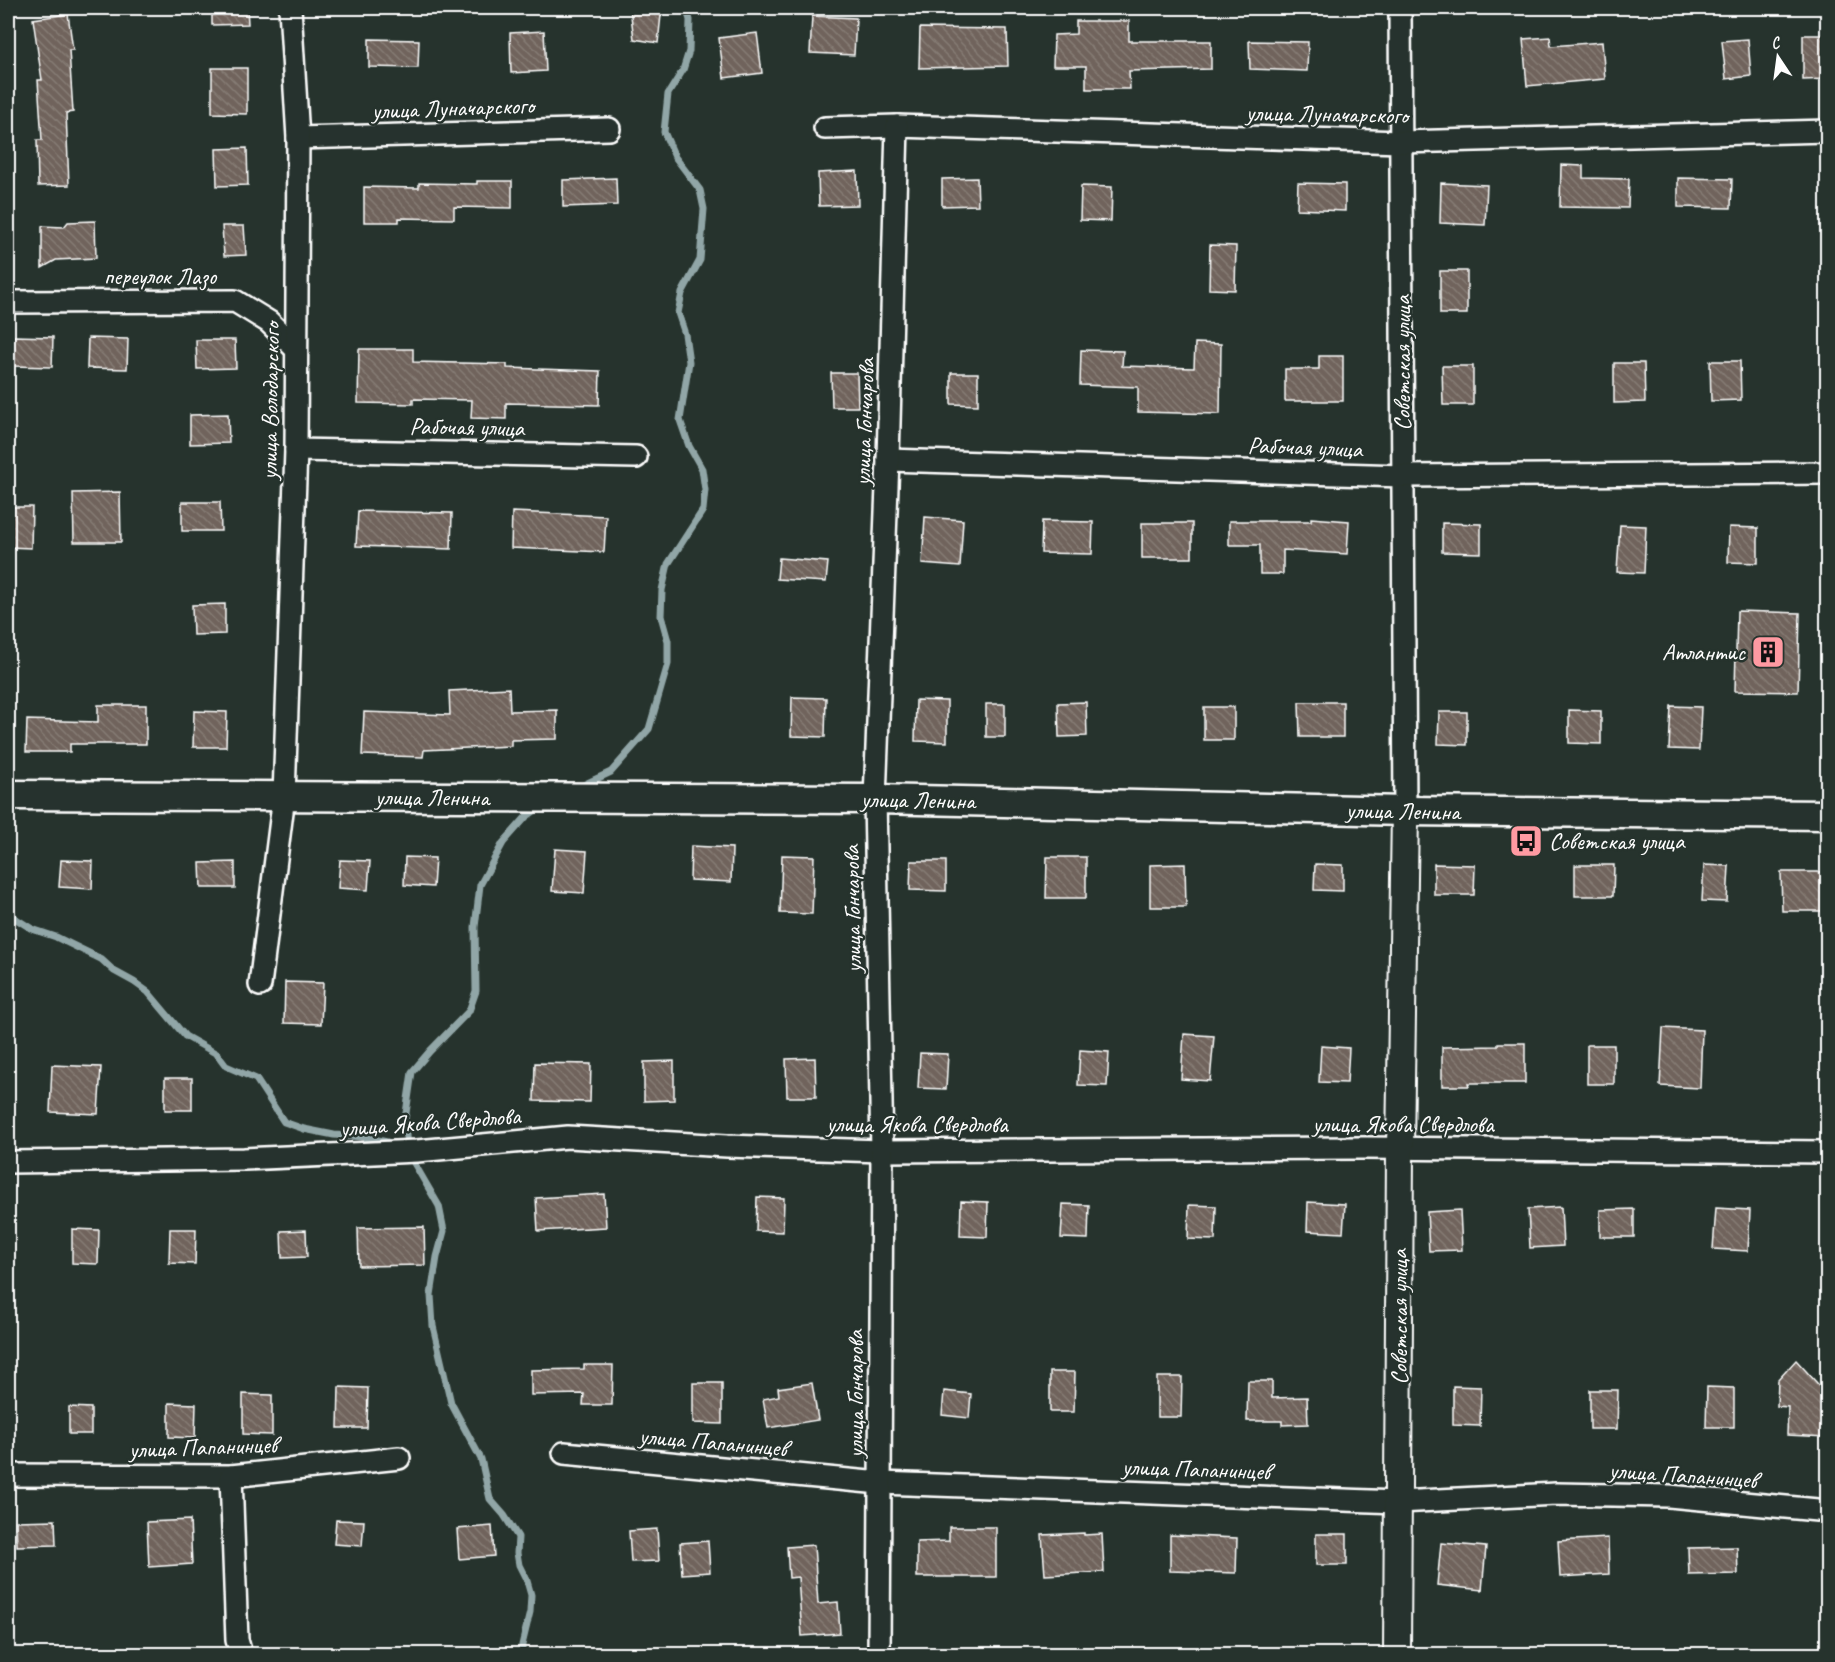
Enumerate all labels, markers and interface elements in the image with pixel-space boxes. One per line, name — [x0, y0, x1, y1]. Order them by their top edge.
north arrow — [1748, 27, 1808, 87]
text: С — [1769, 32, 1783, 54]
street label: улица Луначарского — [369, 90, 537, 126]
street label: улица Луначарского — [1244, 98, 1411, 130]
street label: переулок Лазо — [104, 261, 218, 291]
street label: Советская улица — [1387, 294, 1417, 431]
street label: улица Володарского — [254, 319, 286, 482]
street label: улица Гончарова — [847, 356, 881, 488]
street label: Рабочая улица — [409, 411, 526, 443]
street label: Рабочая улица — [1247, 430, 1364, 464]
building icon: Атлантис — [1750, 634, 1786, 670]
place label: Атлантис — [1662, 637, 1747, 667]
street label: улица Ленина — [373, 782, 491, 812]
street label: улица Ленина — [859, 784, 977, 816]
street label: улица Ленина — [1344, 795, 1462, 827]
bus stop icon: Советская улица — [1508, 823, 1544, 859]
place label: Советская улица — [1549, 826, 1686, 856]
street label: улица Гончарова — [836, 843, 868, 975]
street label: улица Якова Свердлова — [337, 1101, 523, 1143]
street label: улица Якова Свердлова — [824, 1109, 1009, 1139]
street label: улица Якова Свердлова — [1310, 1109, 1495, 1139]
street label: Советская улица — [1384, 1248, 1414, 1385]
street label: улица Гончарова — [840, 1329, 870, 1460]
street label: улица Папанинцев — [636, 1420, 794, 1464]
street label: улица Папанинцев — [126, 1429, 283, 1465]
street label: улица Папанинцев — [1119, 1451, 1276, 1487]
street label: улица Папанинцев — [1606, 1455, 1764, 1496]

